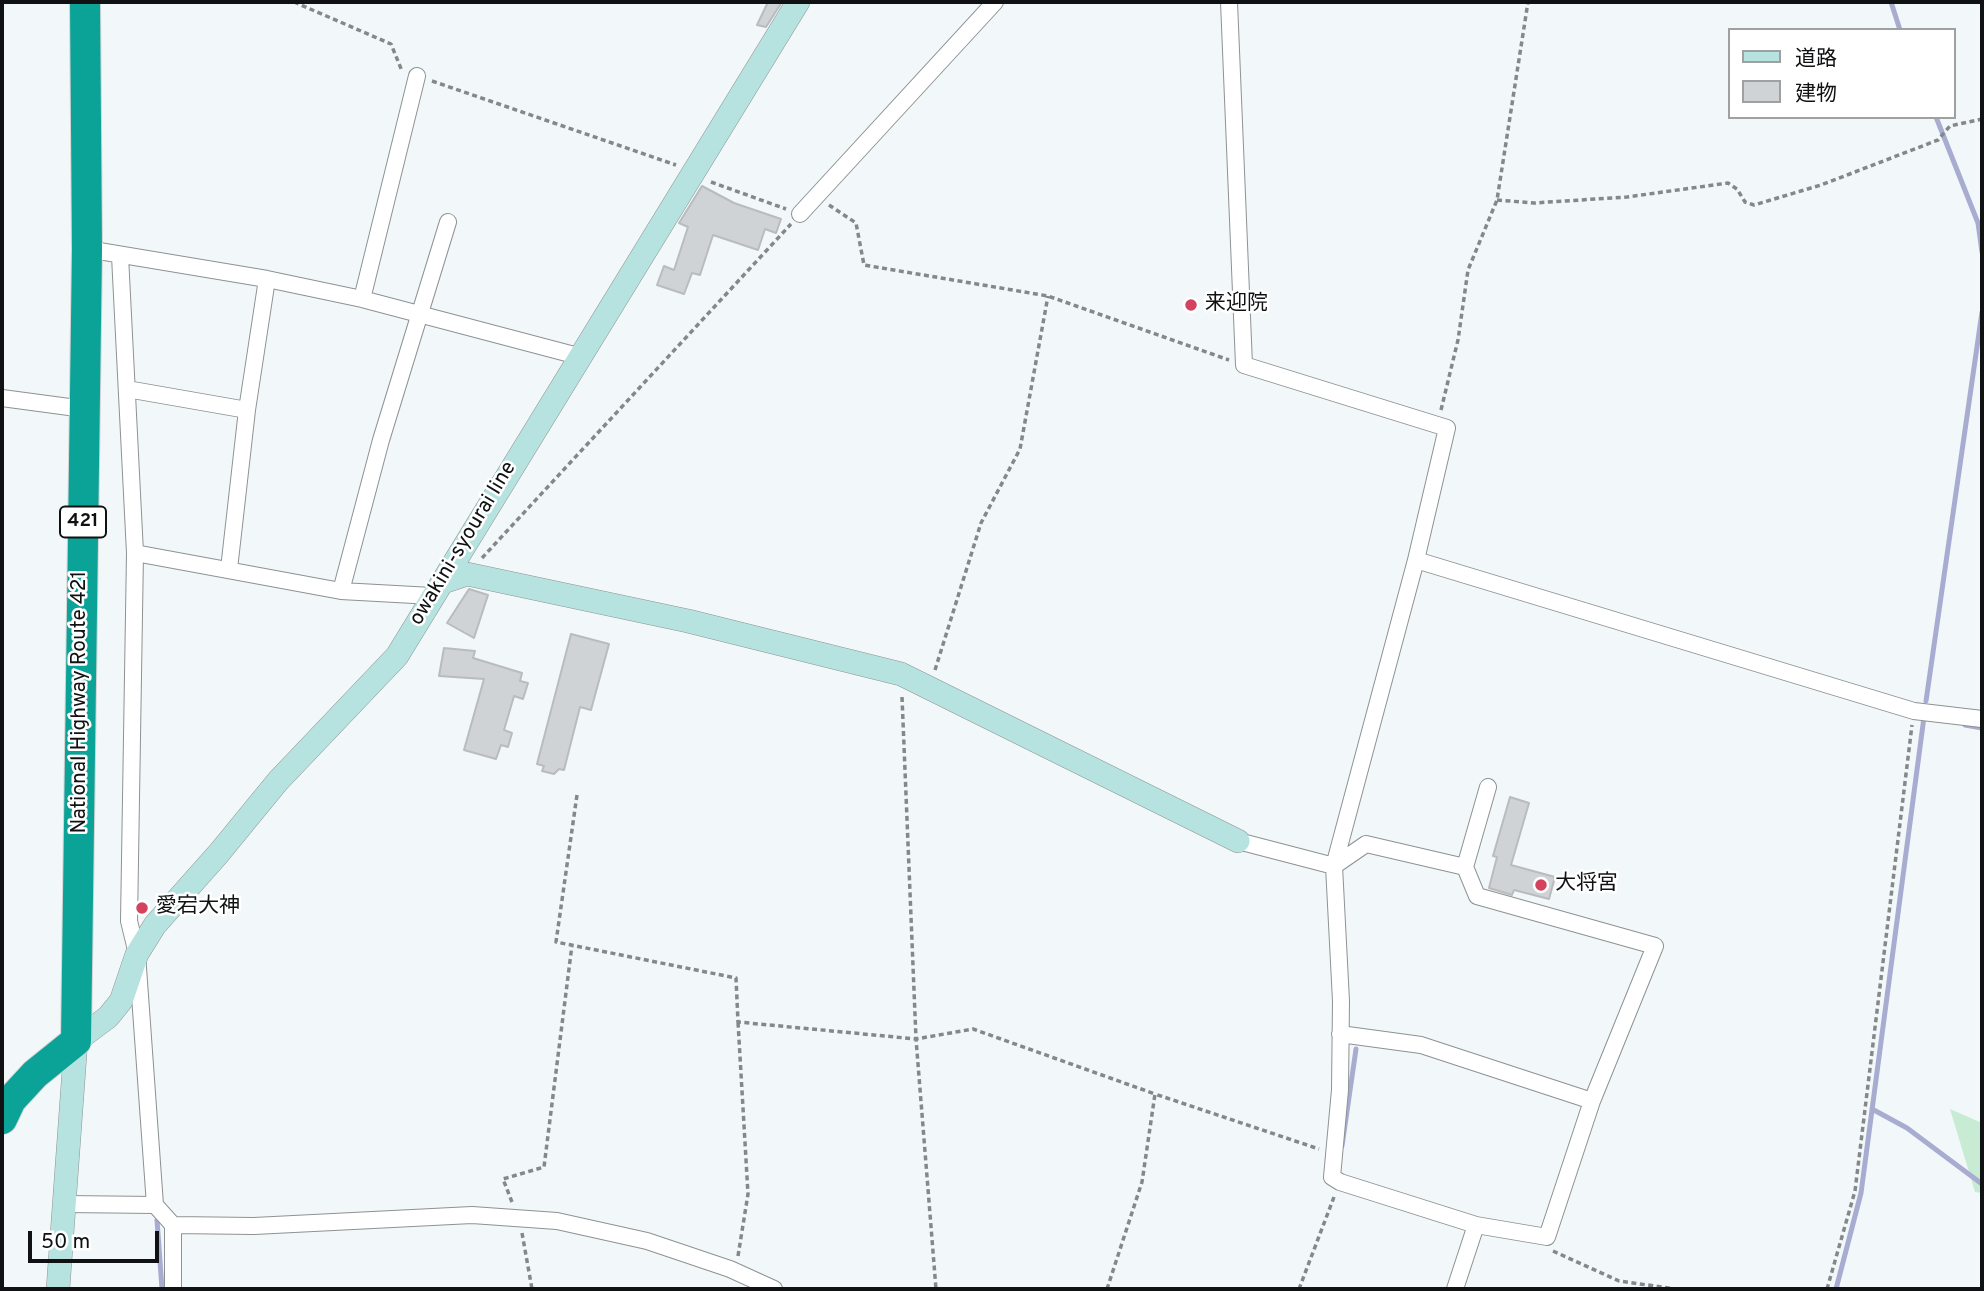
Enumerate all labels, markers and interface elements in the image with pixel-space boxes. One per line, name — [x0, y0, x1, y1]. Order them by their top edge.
legend — [1728, 28, 1956, 119]
text: 道路 — [1795, 46, 1837, 73]
text: 建物 — [1795, 81, 1837, 108]
place label: 来迎院 — [1205, 292, 1268, 318]
marker: 来迎院 — [1183, 297, 1199, 313]
street label: owakini-syourai line — [405, 457, 523, 631]
road number: 421 — [60, 506, 106, 538]
street label: National Highway Route 421 — [68, 571, 94, 833]
place label: 大将宮 — [1555, 872, 1618, 898]
marker: 大将宮 — [1533, 877, 1549, 893]
place label: 愛宕大神 — [156, 895, 240, 921]
marker: 愛宕大神 — [134, 900, 150, 916]
scale bar — [32, 1218, 163, 1262]
text: 50 m — [41, 1229, 90, 1256]

